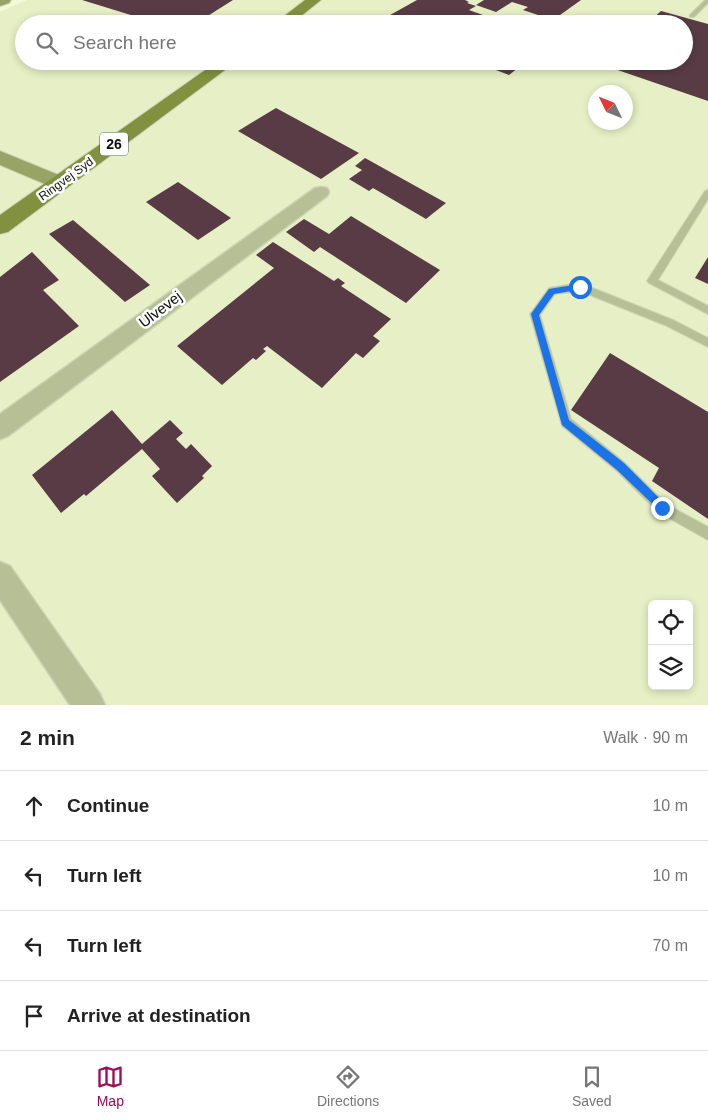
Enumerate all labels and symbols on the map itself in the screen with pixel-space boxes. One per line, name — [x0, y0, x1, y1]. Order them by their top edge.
north arrow — [588, 85, 633, 130]
road number: 26 — [100, 132, 128, 156]
street label: Ringvej Syd — [36, 155, 96, 203]
route start — [569, 276, 592, 299]
street label: Ulvevej — [135, 287, 185, 331]
route end — [651, 497, 674, 520]

